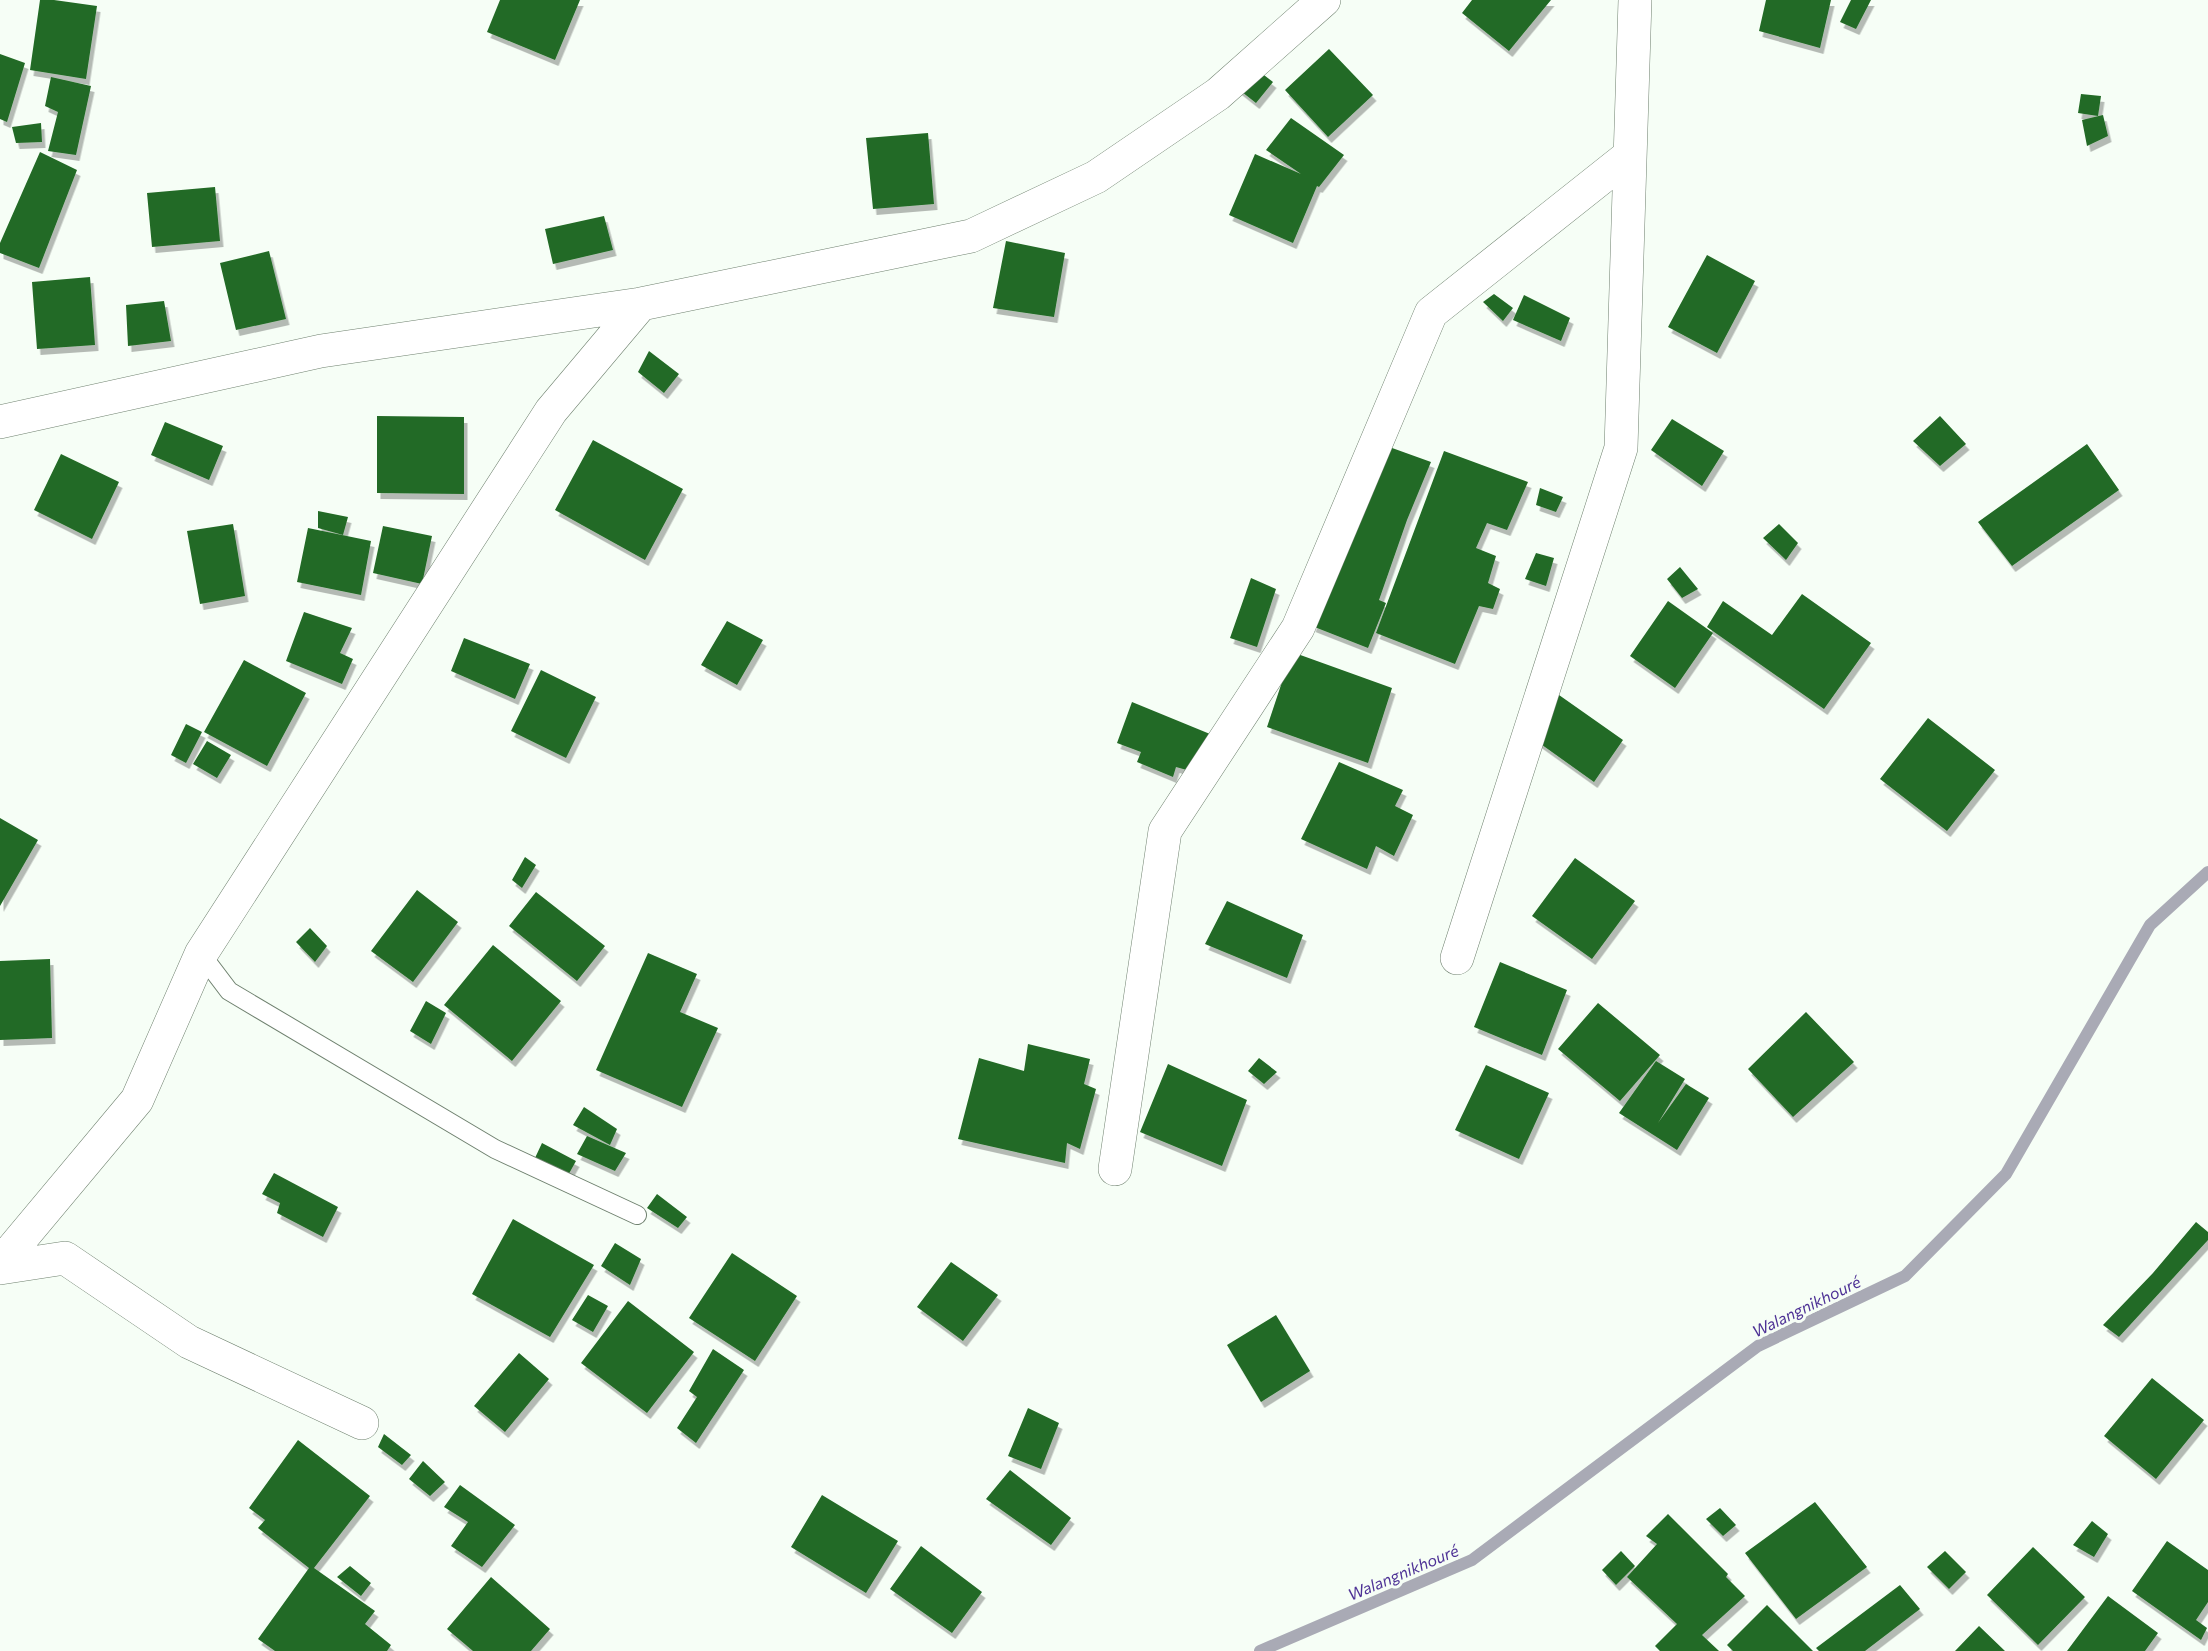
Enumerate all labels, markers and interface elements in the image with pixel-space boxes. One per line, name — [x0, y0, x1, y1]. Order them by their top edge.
water label: Walangnikhouré — [1749, 1271, 1864, 1340]
water label: Walangnikhouré — [1345, 1540, 1462, 1604]

